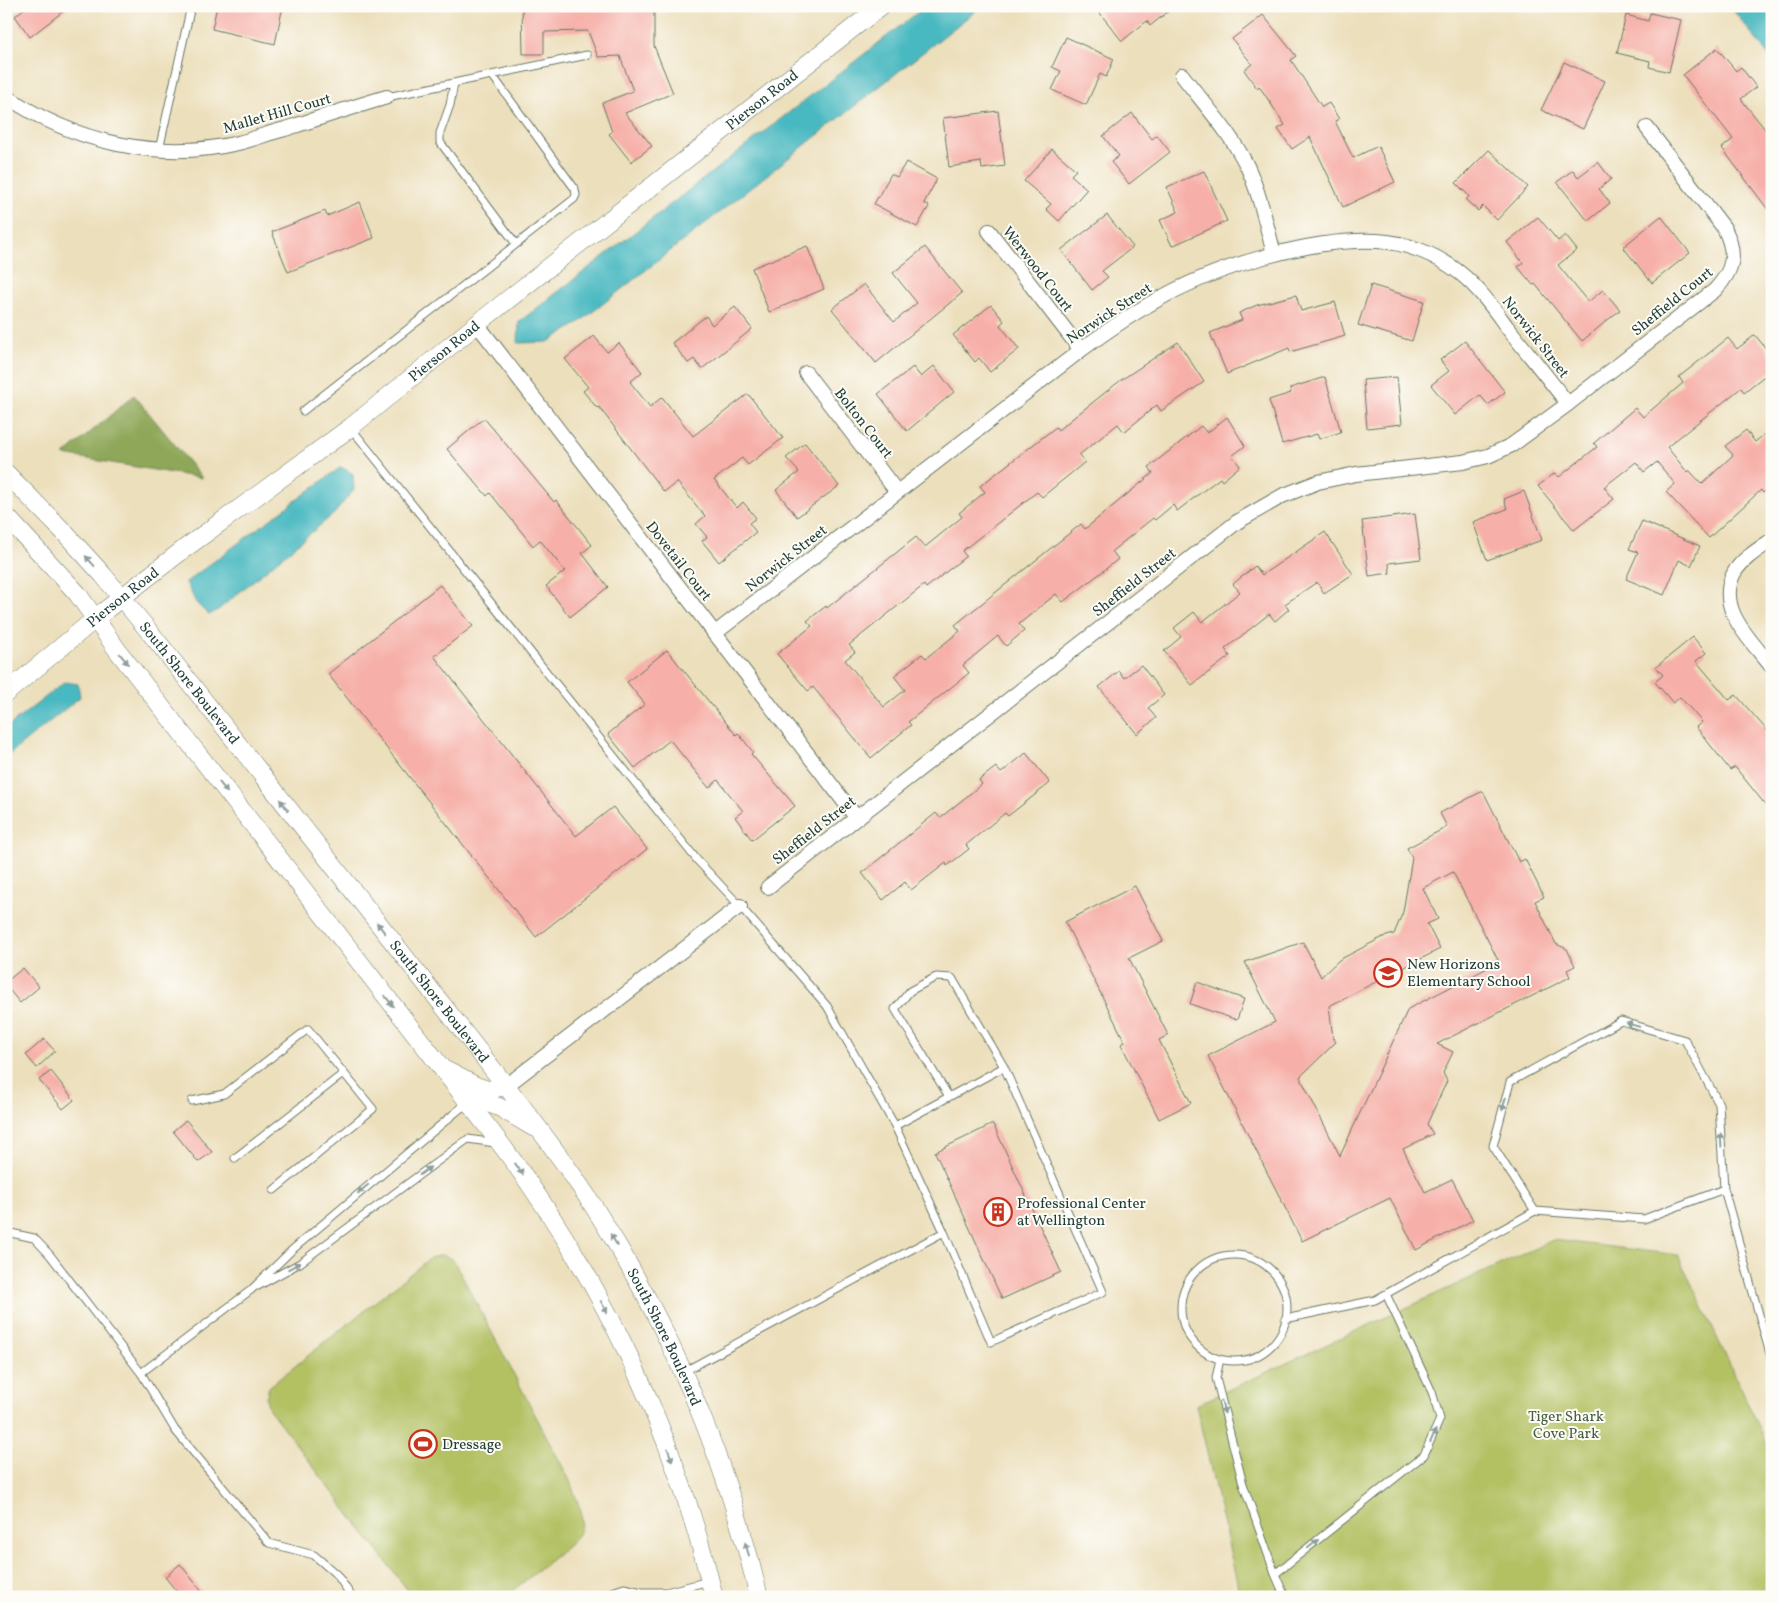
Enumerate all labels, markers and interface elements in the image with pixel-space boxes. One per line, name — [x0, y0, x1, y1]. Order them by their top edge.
street label: Pierson Road — [722, 66, 803, 136]
street label: Mallet Hill Court — [221, 89, 334, 140]
street label: Werwood Court — [997, 223, 1077, 317]
street label: Sheffield Court — [1628, 263, 1718, 342]
street label: Norwick Street — [1063, 279, 1157, 350]
street label: Norwick Street — [1496, 293, 1573, 383]
street label: Pierson Road — [405, 316, 485, 388]
street label: Bolton Court — [829, 384, 897, 464]
street label: Dovetail Court — [640, 518, 716, 606]
street label: Norwick Street — [742, 521, 832, 598]
street label: Sheffield Street — [1089, 544, 1181, 623]
one-way arrow — [84, 555, 96, 567]
street label: Pierson Road — [83, 563, 164, 633]
street label: South Shore Boulevard — [133, 618, 243, 750]
one-way arrow — [118, 652, 129, 665]
one-way arrow — [218, 780, 229, 793]
street label: Sheffield Street — [769, 792, 861, 871]
one-way arrow — [279, 799, 290, 812]
one-way arrow — [376, 922, 387, 935]
street label: South Shore Boulevard — [384, 936, 493, 1068]
place label: New Horizons Elementary School — [1407, 955, 1530, 993]
school or university icon: New Horizons Elementary School — [1373, 958, 1403, 988]
one-way arrow — [384, 995, 395, 1008]
one-way arrow — [1626, 1021, 1641, 1029]
one-way arrow — [1499, 1097, 1507, 1112]
one-way arrow — [1717, 1132, 1725, 1148]
one-way arrow — [514, 1162, 524, 1176]
one-way arrow — [418, 1166, 432, 1176]
one-way arrow — [357, 1184, 370, 1195]
place label: Professional Center at Wellington — [1017, 1194, 1146, 1232]
building icon: Professional Center at Wellington — [983, 1197, 1013, 1227]
one-way arrow — [610, 1234, 619, 1247]
one-way arrow — [287, 1262, 300, 1271]
street label: South Shore Boulevard — [621, 1265, 705, 1409]
one-way arrow — [600, 1300, 608, 1314]
one-way arrow — [1220, 1399, 1228, 1414]
park label: Tiger Shark Cove Park — [1528, 1407, 1604, 1445]
sports icon: Dressage — [408, 1429, 438, 1459]
one-way arrow — [1428, 1429, 1437, 1444]
place label: Dressage — [442, 1435, 501, 1456]
one-way arrow — [667, 1448, 675, 1463]
one-way arrow — [1306, 1538, 1319, 1549]
one-way arrow — [743, 1542, 751, 1557]

